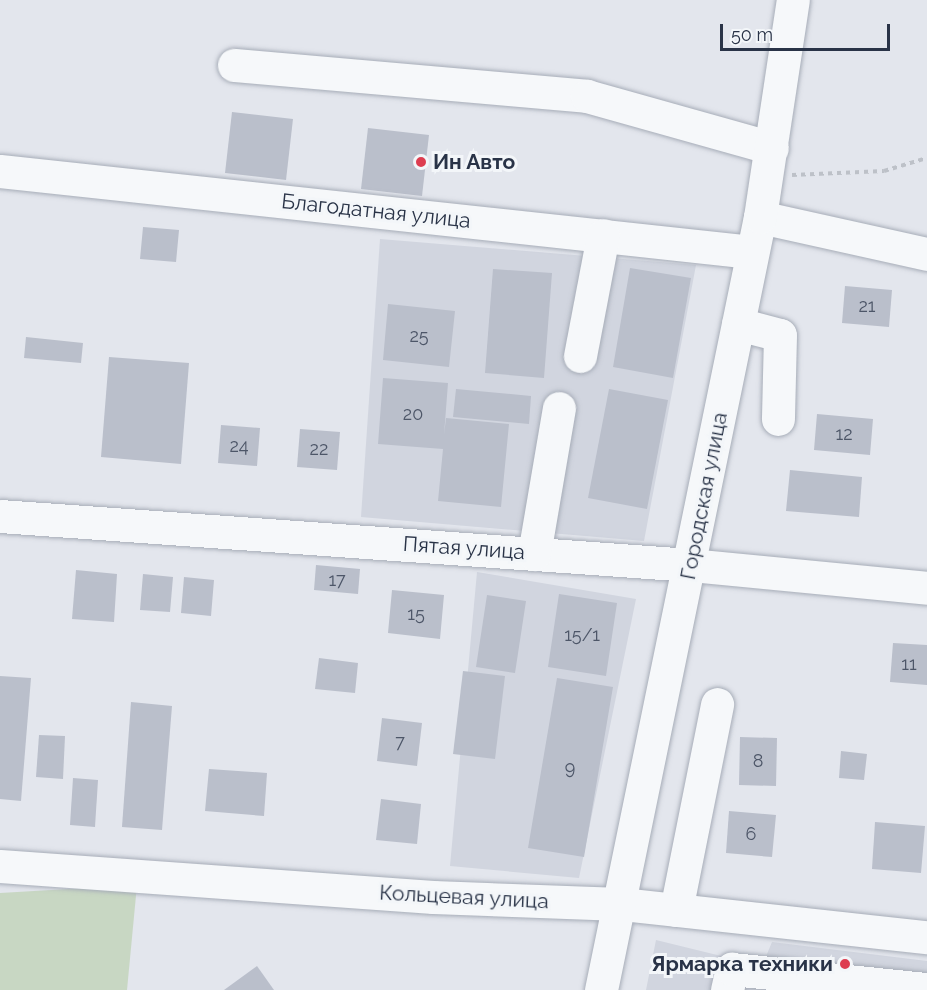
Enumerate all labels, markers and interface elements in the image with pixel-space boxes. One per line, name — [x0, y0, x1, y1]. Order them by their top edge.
scale bar — [723, 12, 892, 50]
text: 50 m — [731, 24, 773, 45]
place label: Ин Авто — [433, 149, 516, 175]
marker: Ин Авто — [414, 155, 428, 169]
street label: Благодатная улица — [280, 188, 472, 234]
house number: 21 — [858, 295, 876, 317]
house number: 25 — [409, 325, 429, 347]
house number: 20 — [403, 403, 423, 425]
street label: Городская улица — [675, 410, 733, 582]
house number: 12 — [835, 423, 853, 445]
house number: 24 — [229, 435, 249, 457]
house number: 22 — [310, 438, 328, 460]
street label: Пятая улица — [402, 531, 526, 565]
house number: 17 — [328, 569, 346, 591]
house number: 15 — [407, 603, 425, 625]
house number: 15/1 — [564, 624, 600, 646]
house number: 11 — [901, 653, 917, 675]
house number: 7 — [395, 731, 405, 753]
house number: 8 — [753, 750, 763, 772]
house number: 9 — [565, 757, 575, 779]
house number: 6 — [746, 823, 756, 845]
street label: Кольцевая улица — [378, 880, 550, 914]
place label: Ярмарка техники — [651, 951, 833, 977]
marker: Ярмарка техники — [838, 957, 852, 971]

